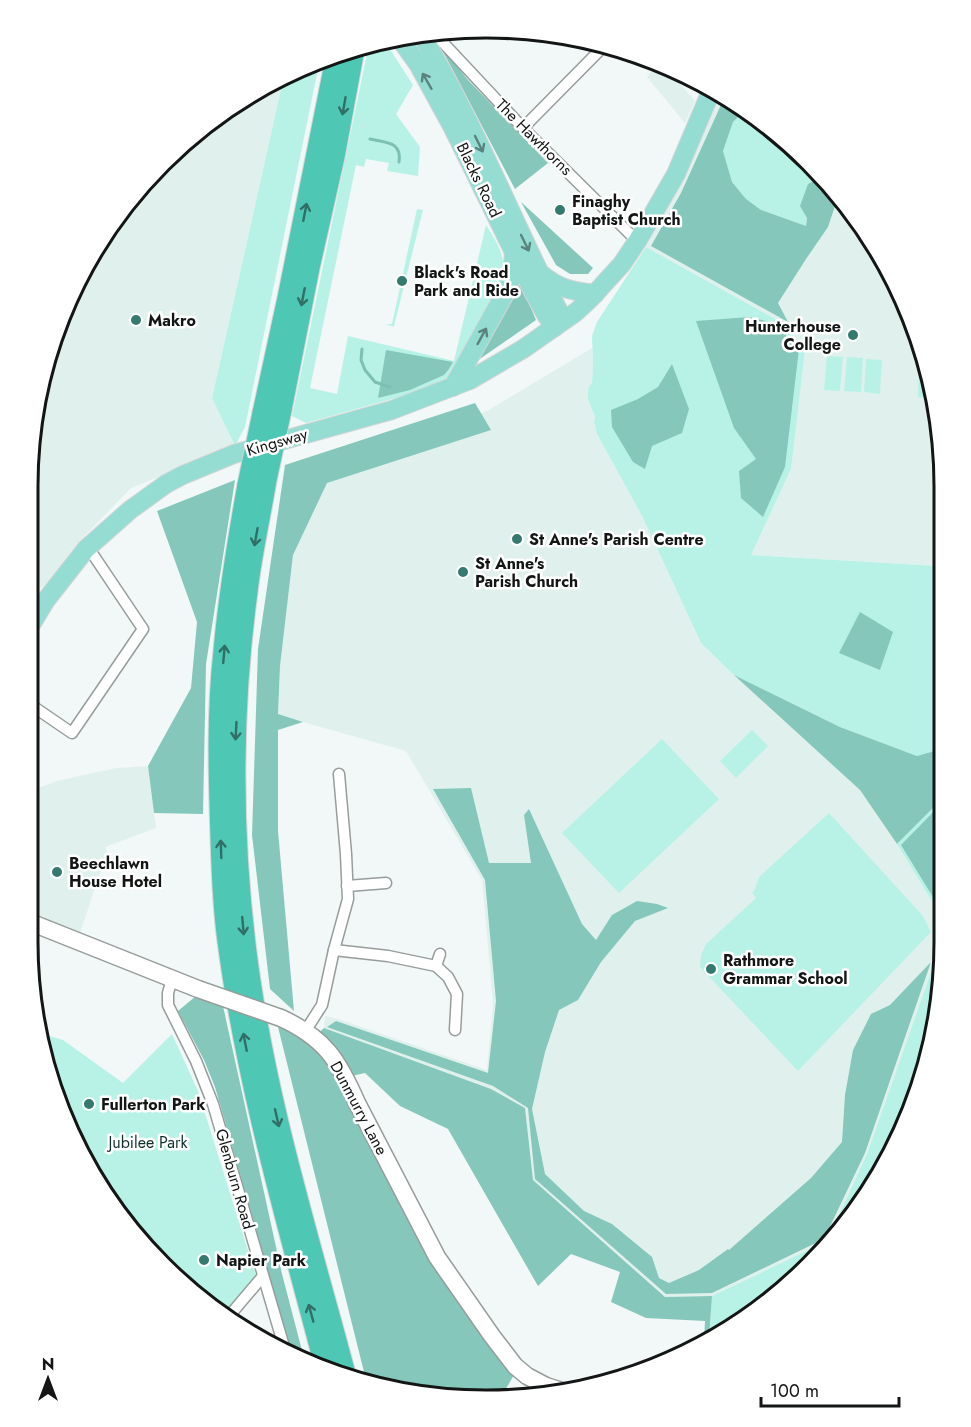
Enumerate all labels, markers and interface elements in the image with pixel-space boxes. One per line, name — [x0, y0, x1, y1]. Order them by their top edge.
one-way arrow — [421, 72, 432, 90]
street label: The Hawthorns — [490, 93, 578, 181]
one-way arrow — [338, 96, 349, 115]
one-way arrow — [473, 134, 485, 152]
street label: Blacks Road — [451, 139, 507, 221]
place label: Finaghy Baptist Church — [572, 190, 681, 231]
one-way arrow — [300, 202, 311, 222]
marker: Finaghy Baptist Church — [553, 203, 567, 217]
one-way arrow — [520, 233, 532, 251]
place label: Black's Road Park and Ride — [414, 261, 519, 302]
marker: Black's Road Park and Ride — [395, 274, 409, 288]
one-way arrow — [297, 287, 308, 306]
place label: Makro — [148, 309, 196, 332]
marker: Makro — [129, 313, 143, 327]
place label: Hunterhouse College — [745, 315, 841, 356]
one-way arrow — [477, 328, 488, 346]
marker: Hunterhouse College — [846, 328, 860, 342]
street label: Kingsway — [244, 422, 311, 462]
one-way arrow — [250, 527, 261, 547]
place label: St Anne's Parish Centre — [529, 528, 704, 551]
marker: St Anne's Parish Centre — [510, 532, 524, 546]
place label: St Anne's Parish Church — [475, 552, 578, 593]
marker: St Anne's Parish Church — [456, 565, 470, 579]
one-way arrow — [218, 644, 229, 664]
one-way arrow — [231, 720, 242, 740]
one-way arrow — [216, 839, 227, 859]
place label: Beechlawn House Hotel — [69, 852, 162, 893]
marker: Beechlawn House Hotel — [50, 865, 64, 879]
one-way arrow — [238, 915, 249, 935]
place label: Rathmore Grammar School — [723, 949, 848, 990]
marker: Rathmore Grammar School — [704, 962, 718, 976]
one-way arrow — [239, 1033, 250, 1052]
street label: Dunmurry Lane — [325, 1057, 393, 1159]
place label: Fullerton Park — [101, 1093, 206, 1116]
marker: Fullerton Park — [82, 1097, 96, 1111]
one-way arrow — [272, 1108, 284, 1127]
street label: Glenburn Road — [210, 1126, 260, 1232]
park label: Jubilee Park — [107, 1131, 188, 1154]
place label: Napier Park — [216, 1249, 307, 1272]
marker: Napier Park — [197, 1253, 211, 1267]
one-way arrow — [305, 1304, 317, 1323]
north arrow — [18, 1349, 78, 1409]
text: N — [42, 1353, 54, 1376]
scale bar — [761, 1370, 899, 1408]
text: 100 m — [770, 1378, 819, 1404]

